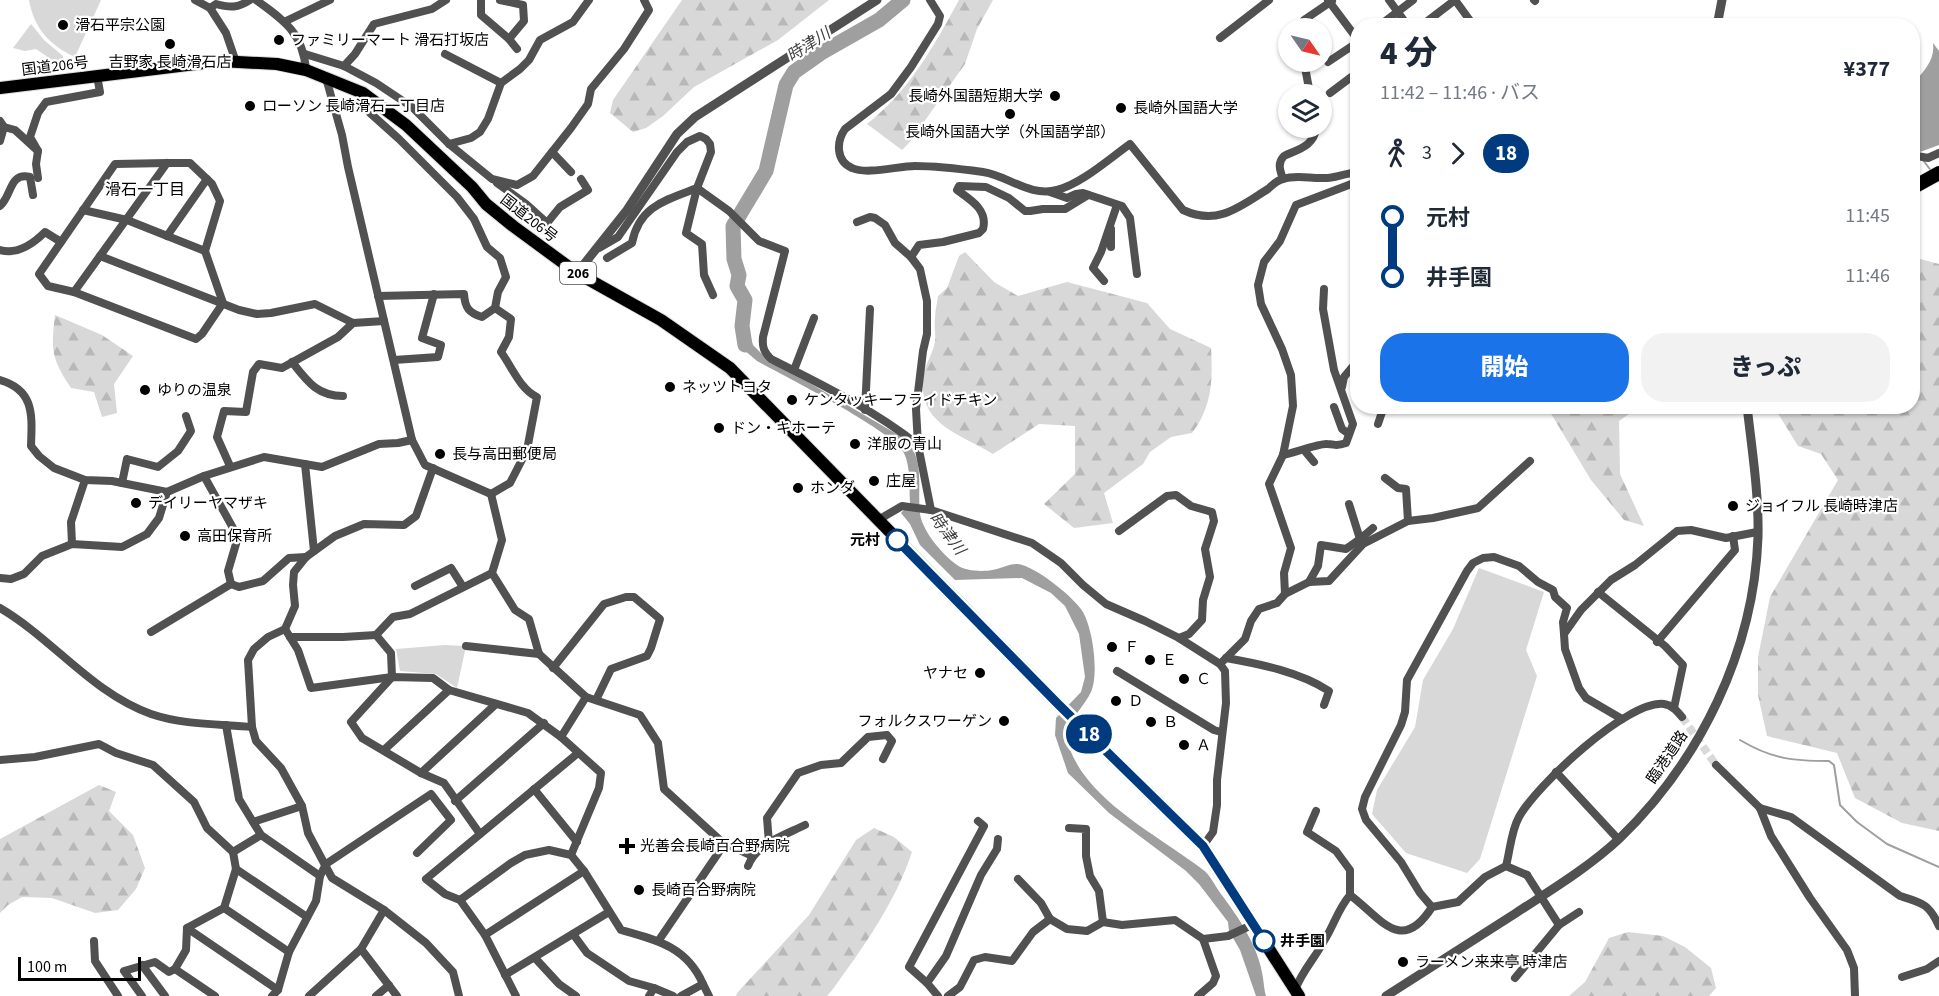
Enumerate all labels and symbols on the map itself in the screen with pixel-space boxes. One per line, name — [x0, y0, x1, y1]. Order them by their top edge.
place label: 滑石平宗公園 — [75, 15, 165, 36]
marker: 滑石平宗公園 — [56, 18, 70, 32]
north arrow — [1278, 18, 1332, 72]
water label: 時津川 — [782, 21, 836, 67]
place label: ファミリーマート 滑石打坂店 — [291, 30, 489, 51]
marker: ファミリーマート 滑石打坂店 — [272, 33, 286, 47]
marker: 吉野家 長崎滑石店 — [163, 37, 177, 51]
street label: 国道206号 — [20, 52, 90, 81]
place label: 吉野家 長崎滑石店 — [108, 52, 232, 73]
place label: 長崎外国語短期大学 — [908, 86, 1043, 107]
marker: 長崎外国語短期大学 — [1048, 89, 1062, 103]
place label: ローソン 長崎滑石一丁目店 — [262, 96, 445, 117]
place label: 長崎外国語大学 — [1133, 98, 1238, 119]
marker: ローソン 長崎滑石一丁目店 — [243, 99, 257, 113]
marker: 長崎外国語大学 — [1114, 101, 1128, 115]
marker: 長崎外国語大学（外国語学部） — [1003, 107, 1017, 121]
place label: 長崎外国語大学（外国語学部） — [905, 122, 1115, 143]
district label: 滑石一丁目 — [105, 179, 185, 201]
street label: 国道206号 — [496, 189, 562, 247]
road number: 206 — [560, 262, 596, 284]
place label: ネッツトヨタ — [682, 377, 772, 398]
place label: ゆりの温泉 — [157, 380, 232, 401]
marker: ネッツトヨタ — [663, 380, 677, 394]
marker: ゆりの温泉 — [138, 383, 152, 397]
place label: ケンタッキーフライドチキン — [804, 390, 997, 411]
marker: ケンタッキーフライドチキン — [785, 393, 799, 407]
place label: ドン・キホーテ — [731, 418, 836, 439]
marker: ドン・キホーテ — [712, 421, 726, 435]
place label: 洋服の青山 — [867, 434, 942, 455]
marker: 洋服の青山 — [848, 437, 862, 451]
place label: 長与高田郵便局 — [452, 444, 557, 465]
marker: 長与高田郵便局 — [433, 447, 447, 461]
place label: 庄屋 — [886, 471, 916, 492]
marker: 庄屋 — [867, 474, 881, 488]
place label: ホンダ — [810, 478, 855, 499]
marker: ホンダ — [791, 481, 805, 495]
place label: デイリーヤマザキ — [148, 493, 268, 514]
marker: デイリーヤマザキ — [129, 496, 143, 510]
place label: ジョイフル 長崎時津店 — [1745, 496, 1898, 517]
marker: ジョイフル 長崎時津店 — [1726, 499, 1740, 513]
water label: 時津川 — [924, 508, 972, 561]
place label: 高田保育所 — [197, 526, 272, 547]
marker: 高田保育所 — [178, 529, 192, 543]
marker: 元村 — [886, 529, 908, 551]
place label: 元村 — [850, 530, 880, 551]
place label: Ｆ — [1124, 637, 1139, 658]
marker: Ｆ — [1105, 640, 1119, 654]
place label: Ｅ — [1162, 650, 1177, 671]
marker: Ｅ — [1143, 653, 1157, 667]
place label: ヤナセ — [923, 663, 968, 684]
marker: ヤナセ — [973, 666, 987, 680]
place label: Ｃ — [1196, 669, 1211, 690]
marker: Ｃ — [1177, 672, 1191, 686]
place label: Ｄ — [1128, 691, 1143, 712]
marker: Ｄ — [1109, 694, 1123, 708]
place label: フォルクスワーゲン — [857, 711, 992, 732]
place label: Ｂ — [1163, 712, 1178, 733]
marker: フォルクスワーゲン — [997, 714, 1011, 728]
line badge: 18 — [1062, 714, 1116, 754]
marker: Ｂ — [1144, 715, 1158, 729]
street label: 臨港道路 — [1642, 727, 1693, 788]
place label: Ａ — [1196, 735, 1211, 756]
marker: Ａ — [1177, 738, 1191, 752]
place label: 光善会長崎百合野病院 — [640, 836, 790, 857]
marker: 光善会長崎百合野病院 — [618, 837, 636, 855]
place label: 長崎百合野病院 — [651, 880, 756, 901]
marker: 長崎百合野病院 — [632, 883, 646, 897]
marker: 井手園 — [1253, 930, 1275, 952]
place label: 井手園 — [1280, 931, 1325, 952]
place label: ラーメン来来亭 時津店 — [1415, 952, 1567, 973]
scale bar — [18, 954, 141, 982]
marker: ラーメン来来亭 時津店 — [1396, 955, 1410, 969]

